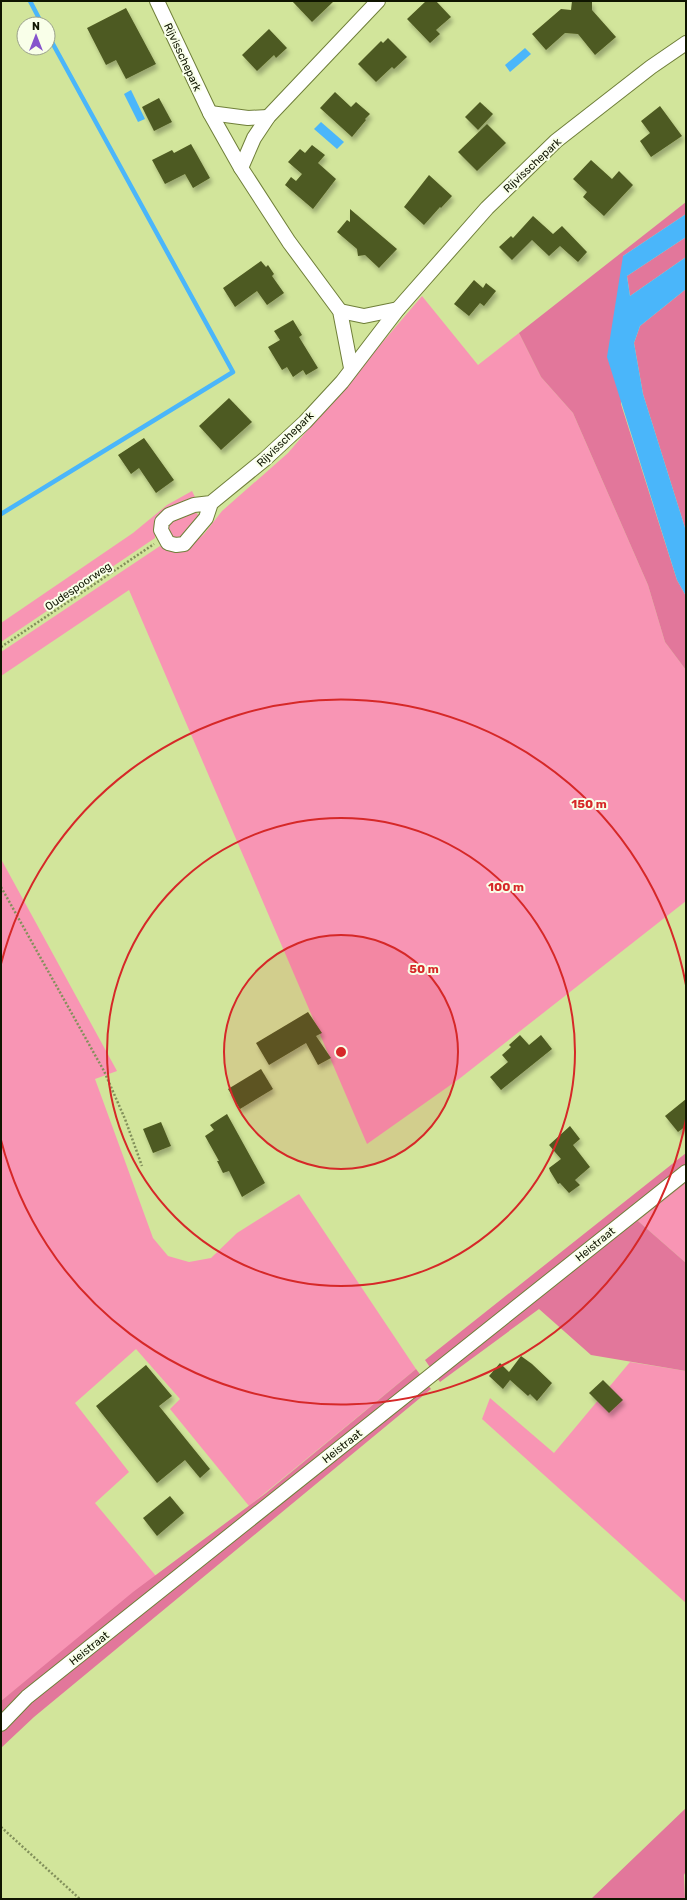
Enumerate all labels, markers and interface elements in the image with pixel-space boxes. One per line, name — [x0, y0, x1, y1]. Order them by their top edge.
north arrow — [16, 16, 56, 56]
text: N — [32, 20, 40, 33]
street label: Rijvisschepark — [161, 21, 204, 94]
street label: Rijvisschepark — [501, 135, 564, 195]
street label: Rijvisschepark — [254, 409, 317, 470]
street label: Oudespoorweg — [43, 559, 114, 613]
text: 150 m — [571, 797, 607, 811]
text: 100 m — [488, 880, 524, 894]
text: 50 m — [409, 962, 439, 976]
centre of rings — [334, 1045, 348, 1059]
street label: Heistraat — [573, 1224, 618, 1264]
street label: Heistraat — [320, 1426, 365, 1466]
street label: Heistraat — [67, 1628, 112, 1668]

